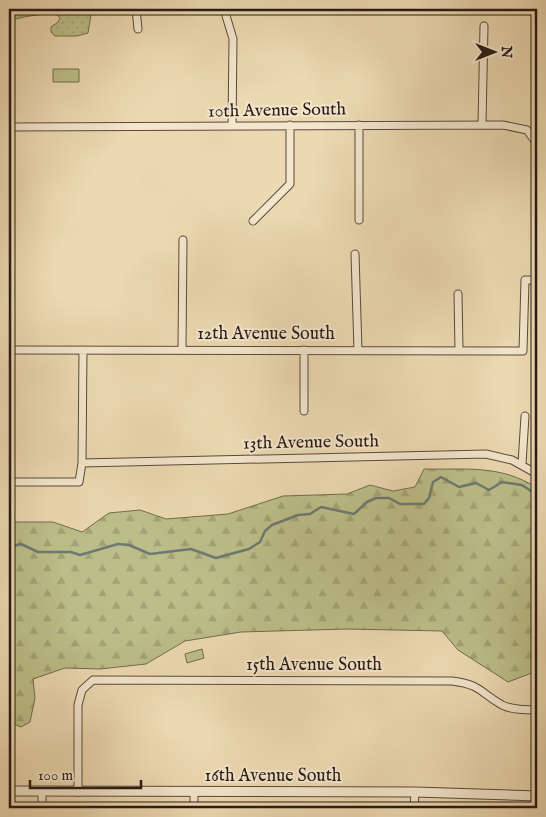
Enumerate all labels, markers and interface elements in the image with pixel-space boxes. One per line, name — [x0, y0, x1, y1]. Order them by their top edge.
north arrow — [468, 28, 518, 78]
text: N — [497, 45, 515, 58]
street label: 10th Avenue South — [208, 98, 347, 124]
street label: 12th Avenue South — [197, 323, 335, 346]
street label: 13th Avenue South — [243, 430, 380, 456]
street label: 15th Avenue South — [246, 654, 382, 677]
scale bar — [30, 757, 141, 789]
street label: 16th Avenue South — [205, 765, 342, 788]
text: 100 m — [38, 766, 74, 785]

